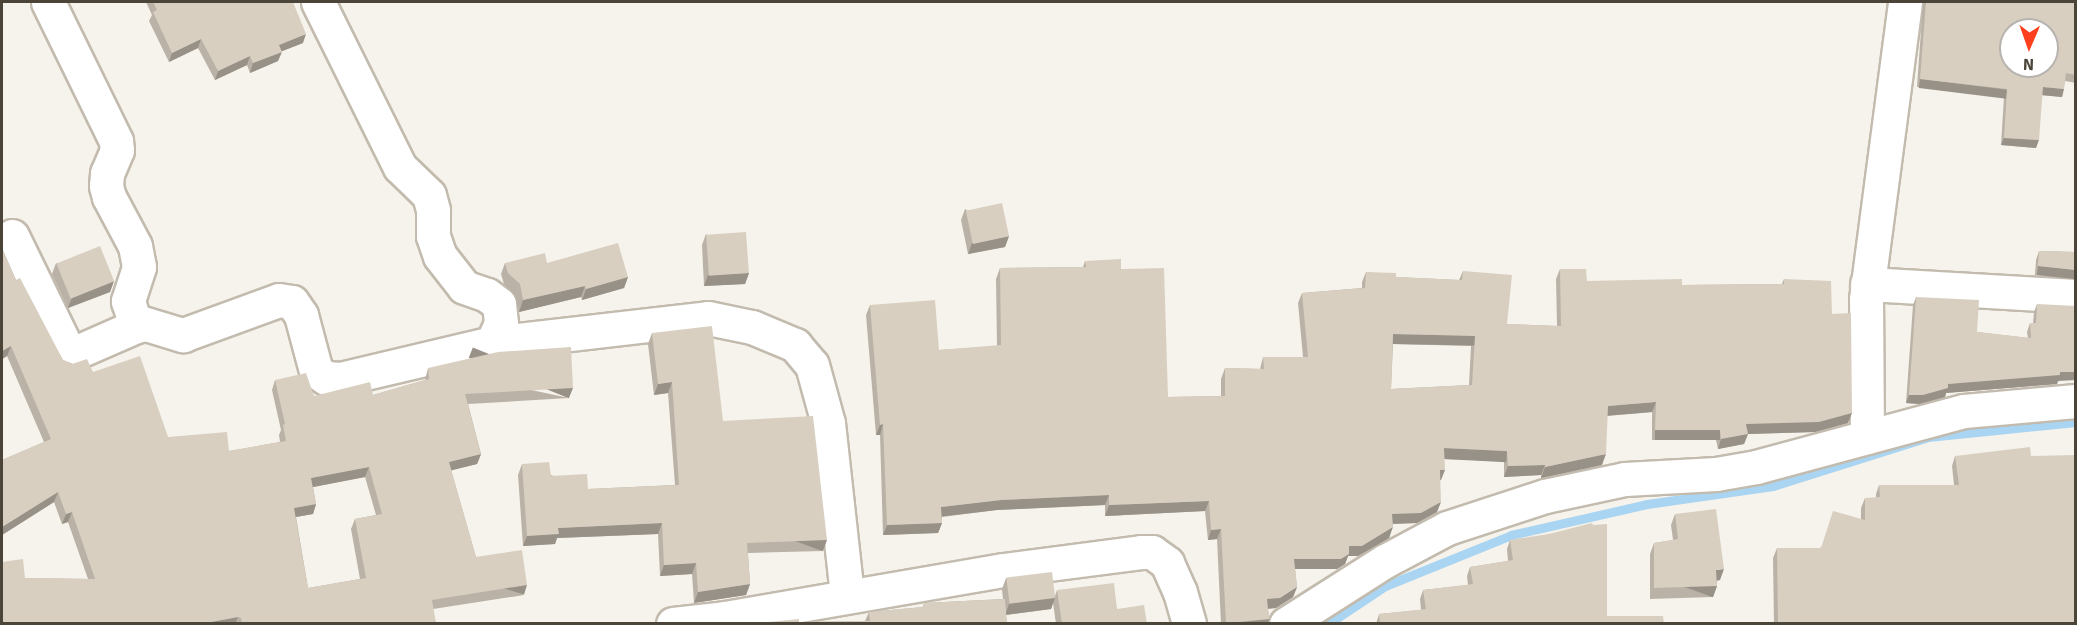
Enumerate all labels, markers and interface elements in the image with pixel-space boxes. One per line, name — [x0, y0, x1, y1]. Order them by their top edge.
north arrow — [1999, 18, 2059, 78]
text: N — [2023, 54, 2034, 74]

